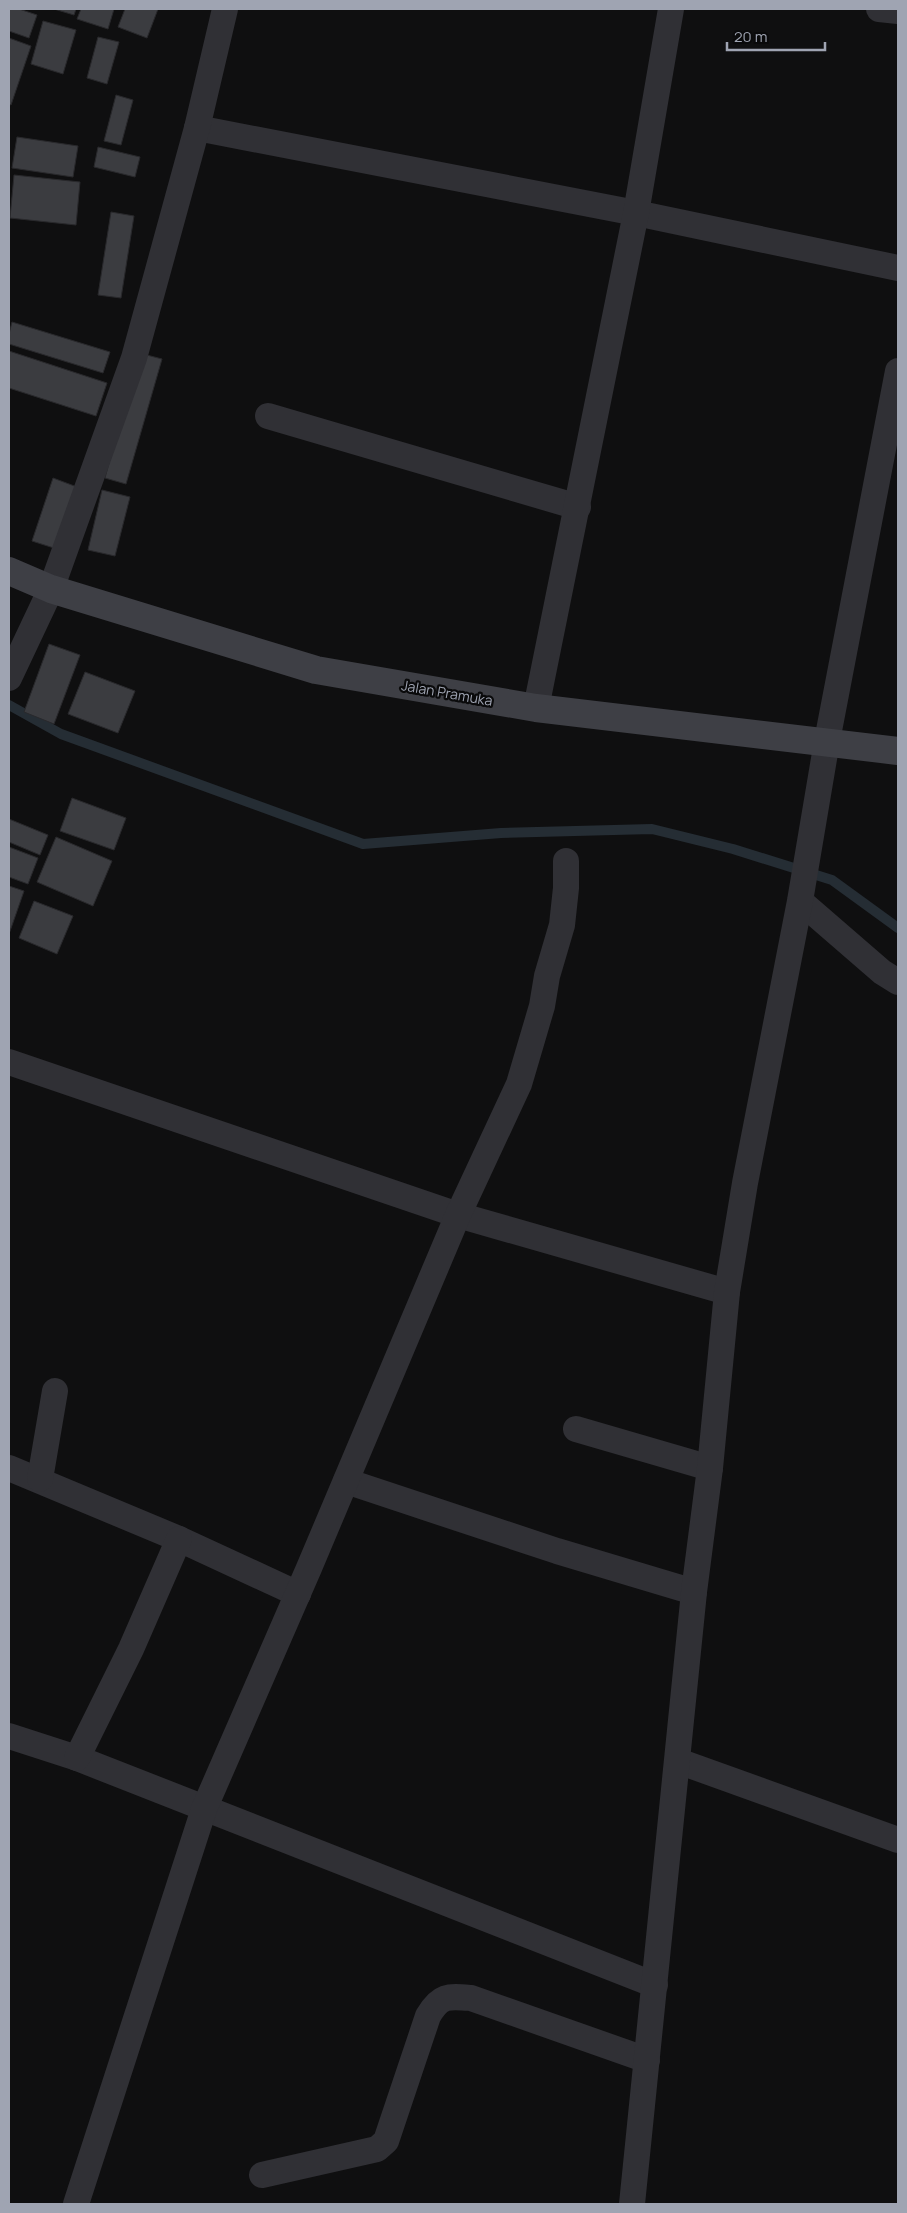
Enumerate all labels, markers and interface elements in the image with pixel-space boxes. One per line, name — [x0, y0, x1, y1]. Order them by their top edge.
scale bar — [727, 20, 824, 52]
text: 20 m — [734, 26, 767, 47]
street label: Jalan Pramuka — [400, 675, 494, 710]

